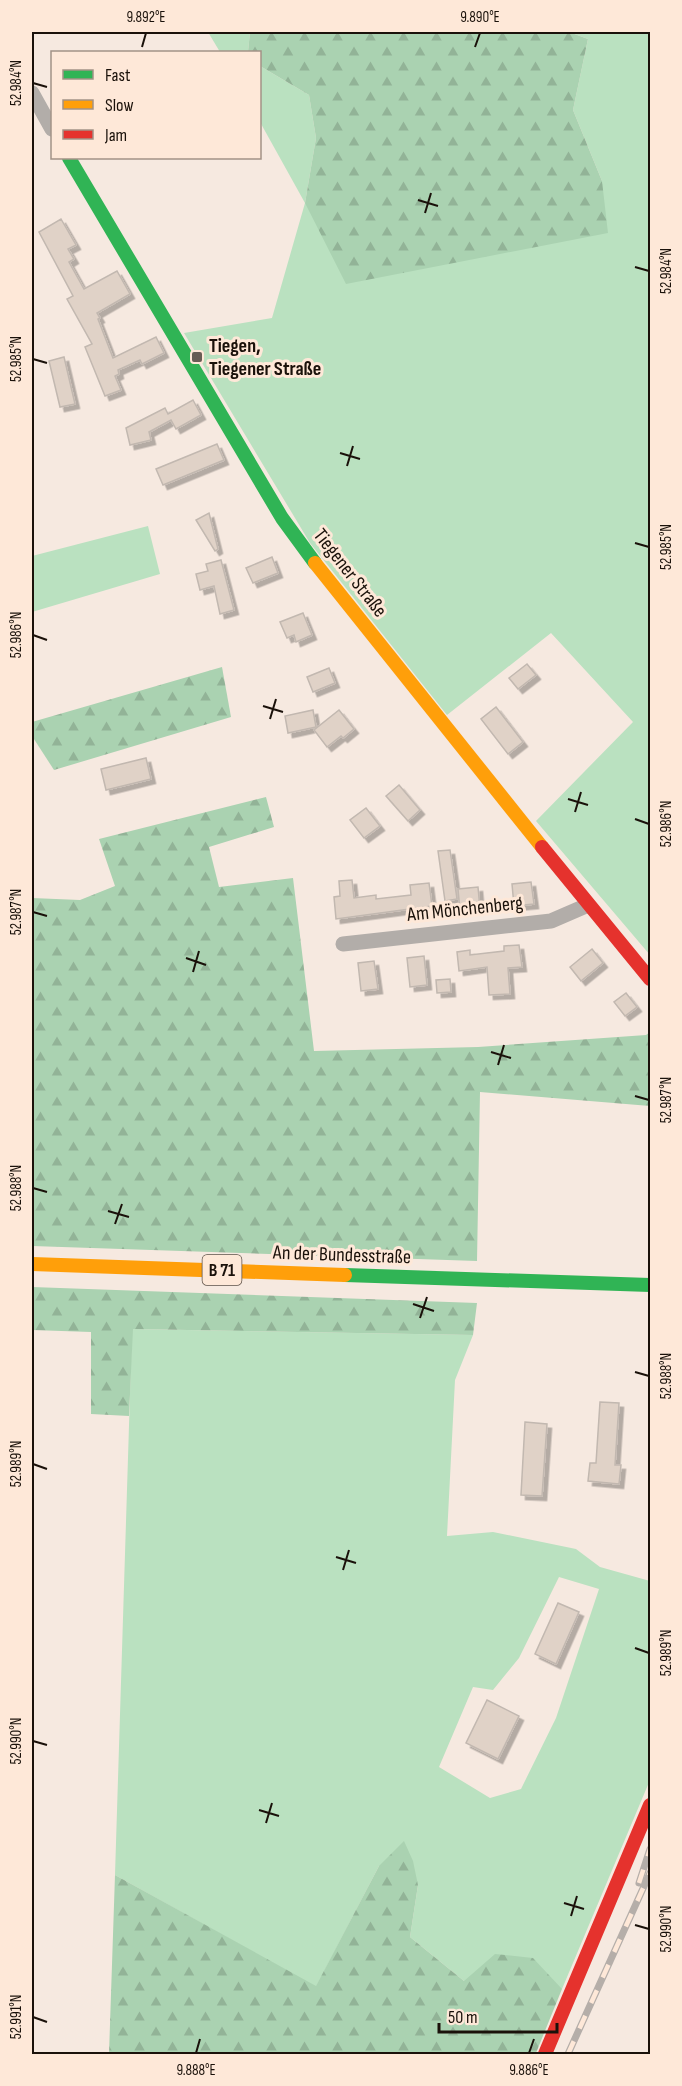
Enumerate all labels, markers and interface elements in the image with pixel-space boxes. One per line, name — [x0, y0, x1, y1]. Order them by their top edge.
text: 9.892°E — [126, 8, 166, 27]
text: 9.890°E — [460, 8, 500, 27]
legend — [51, 51, 261, 159]
text: 52.984°N — [7, 60, 26, 106]
text: Fast — [105, 65, 131, 86]
text: Slow — [105, 95, 134, 116]
text: Jam — [104, 125, 127, 146]
text: 52.984°N — [657, 248, 676, 294]
place label: Tiegen, Tiegener Straße — [209, 334, 321, 381]
text: 52.985°N — [7, 336, 26, 382]
marker: Tiegen, Tiegener Straße — [190, 350, 204, 364]
street label: Tiegener Straße — [308, 524, 392, 622]
text: 52.985°N — [657, 524, 676, 570]
text: 52.986°N — [7, 612, 26, 658]
text: 52.986°N — [657, 801, 676, 847]
text: 52.987°N — [7, 889, 26, 935]
street label: Am Mönchenberg — [405, 891, 524, 927]
text: 52.987°N — [657, 1077, 676, 1123]
text: 52.988°N — [7, 1165, 26, 1211]
street label: An der Bundesstraße — [272, 1241, 411, 1269]
road number: B 71 — [202, 1255, 242, 1285]
text: 52.988°N — [657, 1353, 676, 1399]
text: 52.989°N — [7, 1441, 26, 1487]
text: 52.989°N — [657, 1630, 676, 1676]
text: 52.990°N — [7, 1718, 26, 1764]
text: 52.990°N — [657, 1906, 676, 1952]
text: 52.991°N — [7, 1995, 26, 2039]
scale bar — [439, 1996, 558, 2034]
text: 50 m — [448, 2007, 478, 2028]
text: 9.888°E — [176, 2061, 216, 2080]
text: 9.886°E — [509, 2061, 549, 2080]

